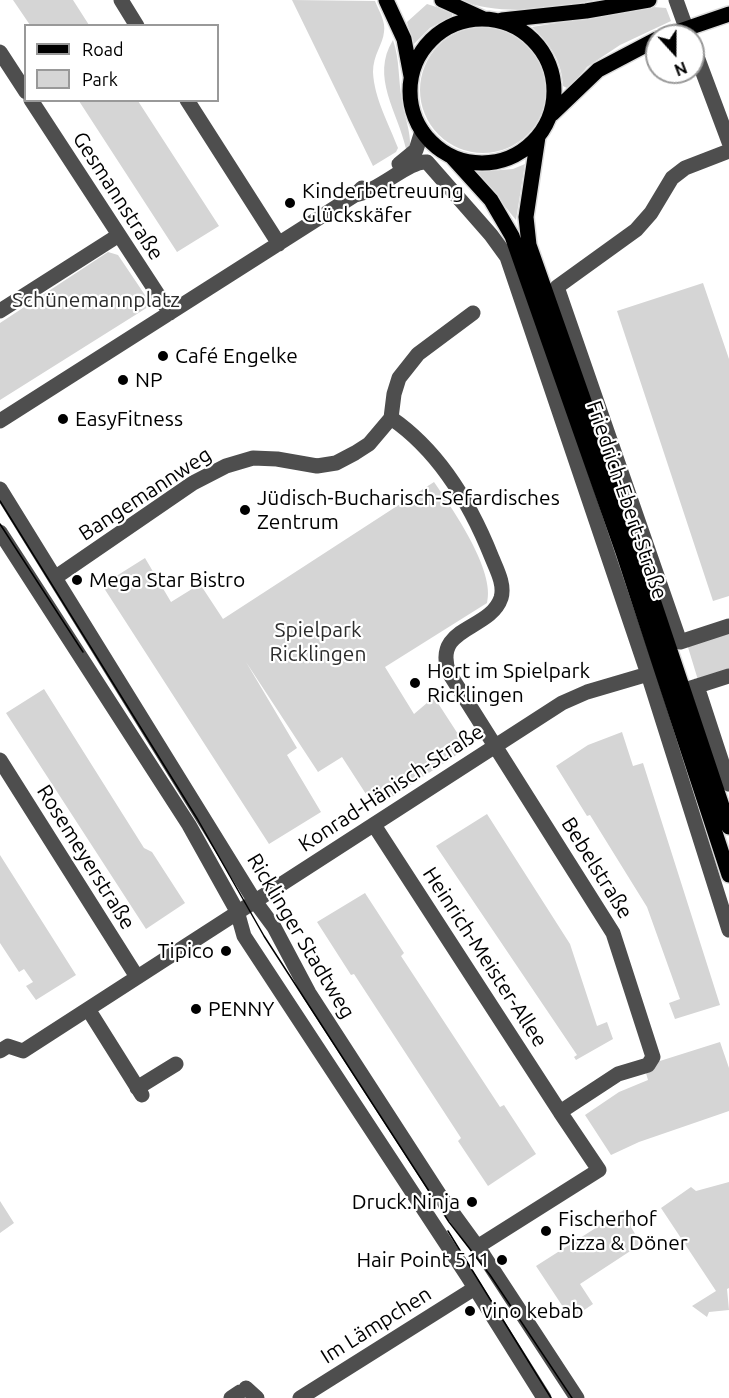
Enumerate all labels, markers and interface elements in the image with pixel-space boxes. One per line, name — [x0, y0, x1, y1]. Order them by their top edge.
legend — [24, 24, 219, 102]
north arrow — [645, 24, 705, 84]
text: Road — [82, 39, 124, 59]
text: N — [672, 58, 690, 79]
text: Park — [82, 69, 118, 89]
street label: Gesmannstraße — [67, 127, 169, 265]
place label: Kinderbetreuung Glückskäfer — [302, 178, 464, 228]
marker: Kinderbetreuung Glückskäfer — [283, 196, 297, 210]
park label: Schünemannplatz — [12, 287, 180, 313]
place label: Café Engelke — [175, 343, 298, 369]
marker: Café Engelke — [156, 349, 170, 363]
place label: NP — [135, 367, 163, 393]
marker: NP — [116, 373, 130, 387]
street label: Friedrich-Ebert-Straße — [581, 397, 673, 603]
place label: EasyFitness — [75, 406, 183, 432]
marker: EasyFitness — [56, 412, 70, 426]
street label: Bangemannweg — [74, 442, 216, 546]
place label: Jüdisch-Bucharisch-Sefardisches Zentrum — [257, 485, 560, 535]
marker: Jüdisch-Bucharisch-Sefardisches Zentrum — [238, 503, 252, 517]
place label: Mega Star Bistro — [89, 567, 245, 593]
marker: Mega Star Bistro — [70, 573, 84, 587]
park label: Spielpark Ricklingen — [270, 617, 366, 667]
place label: Hort im Spielpark Ricklingen — [427, 658, 590, 708]
marker: Hort im Spielpark Ricklingen — [408, 676, 422, 690]
street label: Konrad-Hänisch-Straße — [294, 719, 488, 857]
street label: Rosemeyerstraße — [31, 780, 141, 934]
street label: Bebelstraße — [556, 813, 638, 923]
street label: Ricklinger Stadtweg — [242, 849, 360, 1023]
street label: Heinrich-Meister-Allee — [417, 862, 553, 1052]
place label: Tipico — [157, 938, 214, 964]
marker: Tipico — [219, 944, 233, 958]
place label: PENNY — [208, 996, 274, 1022]
marker: PENNY — [189, 1002, 203, 1016]
place label: Druck.Ninja — [352, 1189, 460, 1215]
marker: Druck.Ninja — [465, 1195, 479, 1209]
place label: Fischerhof Pizza & Döner — [558, 1206, 688, 1256]
marker: Fischerhof Pizza & Döner — [539, 1224, 553, 1238]
place label: Hair Point 511 — [356, 1247, 490, 1273]
marker: Hair Point 511 — [495, 1253, 509, 1267]
street label: Im Lämpchen — [316, 1281, 436, 1369]
place label: vino kebab — [482, 1298, 584, 1324]
marker: vino kebab — [463, 1304, 477, 1318]

